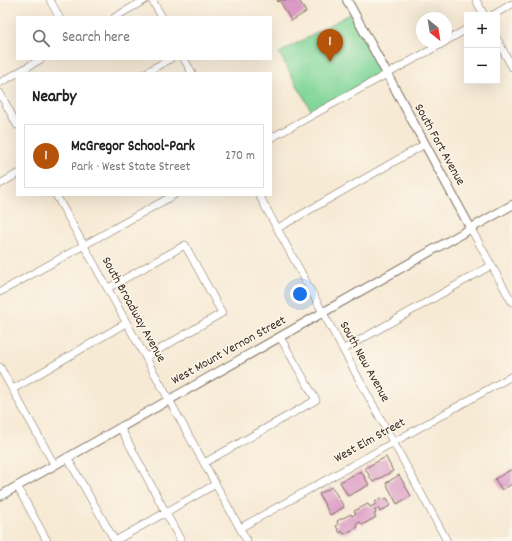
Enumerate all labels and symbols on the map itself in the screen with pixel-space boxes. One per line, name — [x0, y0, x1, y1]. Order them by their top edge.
north arrow — [416, 12, 452, 48]
pin: 1 — [317, 29, 343, 62]
street label: South Fort Avenue — [409, 101, 469, 189]
street label: South Broadway Avenue — [96, 254, 170, 366]
your location — [290, 284, 310, 304]
street label: West Mount Vernon Street — [168, 311, 290, 390]
street label: South New Avenue — [334, 318, 394, 406]
street label: West Elm Street — [331, 413, 409, 468]

